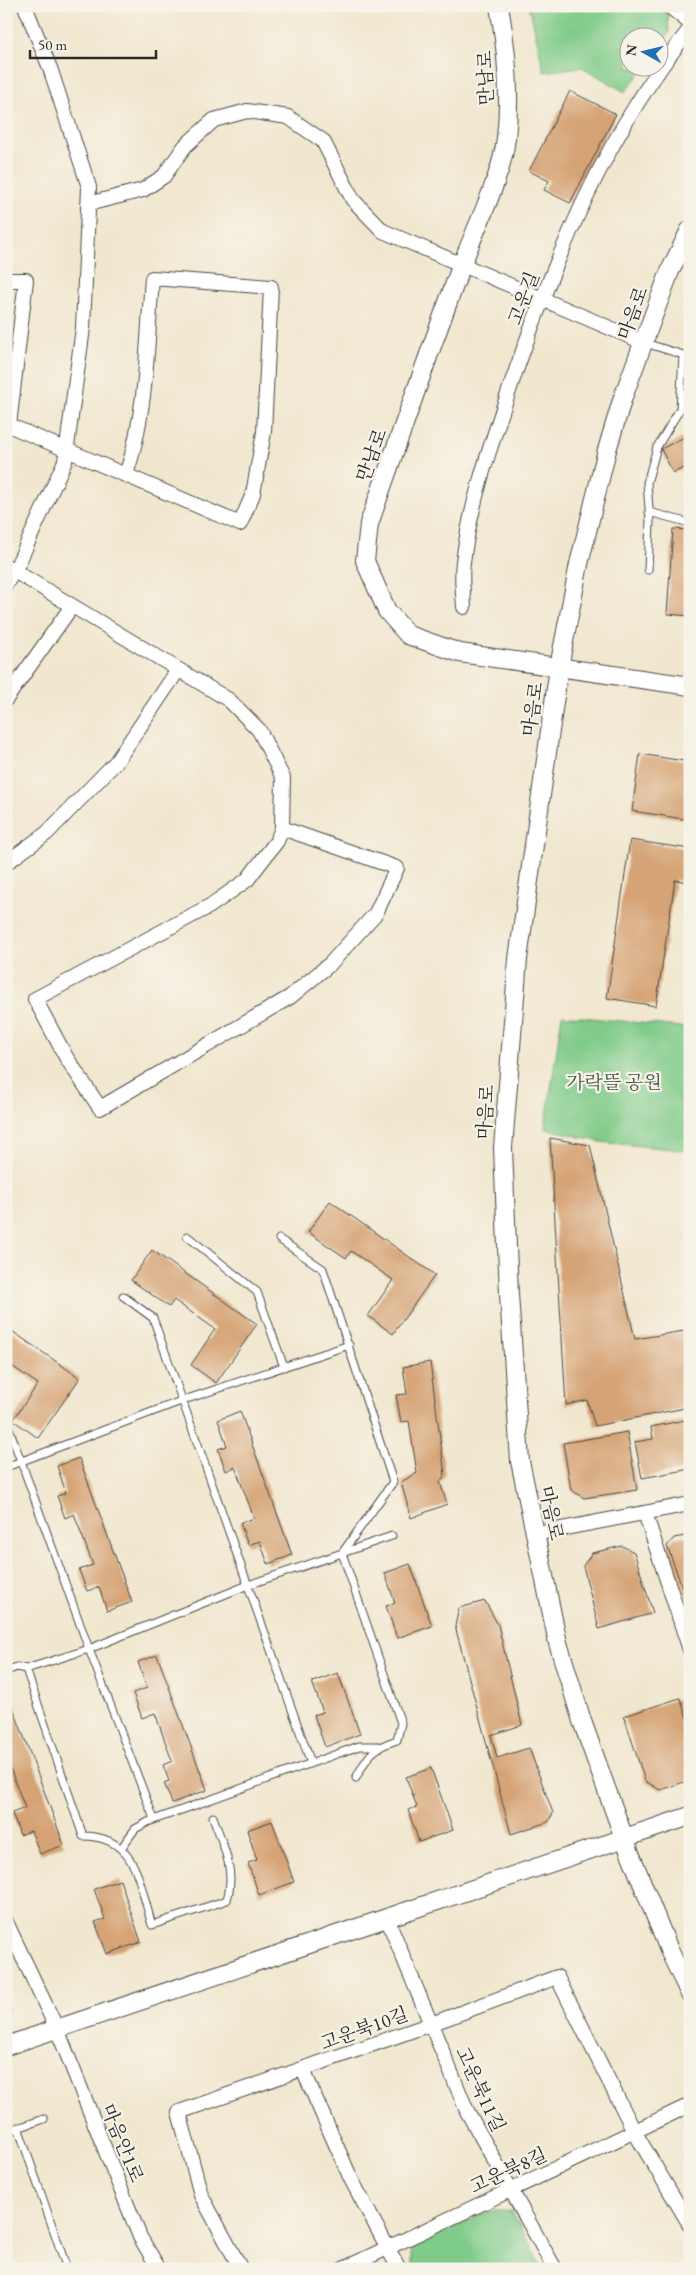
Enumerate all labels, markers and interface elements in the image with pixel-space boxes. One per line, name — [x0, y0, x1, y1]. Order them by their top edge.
scale bar — [30, 28, 156, 60]
north arrow — [618, 28, 668, 78]
text: 50 m — [38, 35, 67, 54]
text: N — [621, 43, 641, 57]
street label: 만남로 — [472, 50, 499, 106]
street label: 고운길 — [502, 268, 545, 328]
street label: 마음로 — [611, 283, 654, 343]
street label: 만남로 — [350, 425, 393, 485]
street label: 마음로 — [516, 680, 549, 738]
park label: 가락뜰 공원 — [566, 1070, 662, 1095]
street label: 마음로 — [471, 1084, 500, 1140]
street label: 마음로 — [534, 1484, 569, 1543]
street label: 고운북10길 — [317, 2001, 412, 2056]
street label: 고운북11길 — [450, 2042, 511, 2136]
street label: 마음안1로 — [95, 2100, 150, 2186]
street label: 고운북8길 — [466, 2142, 551, 2199]

